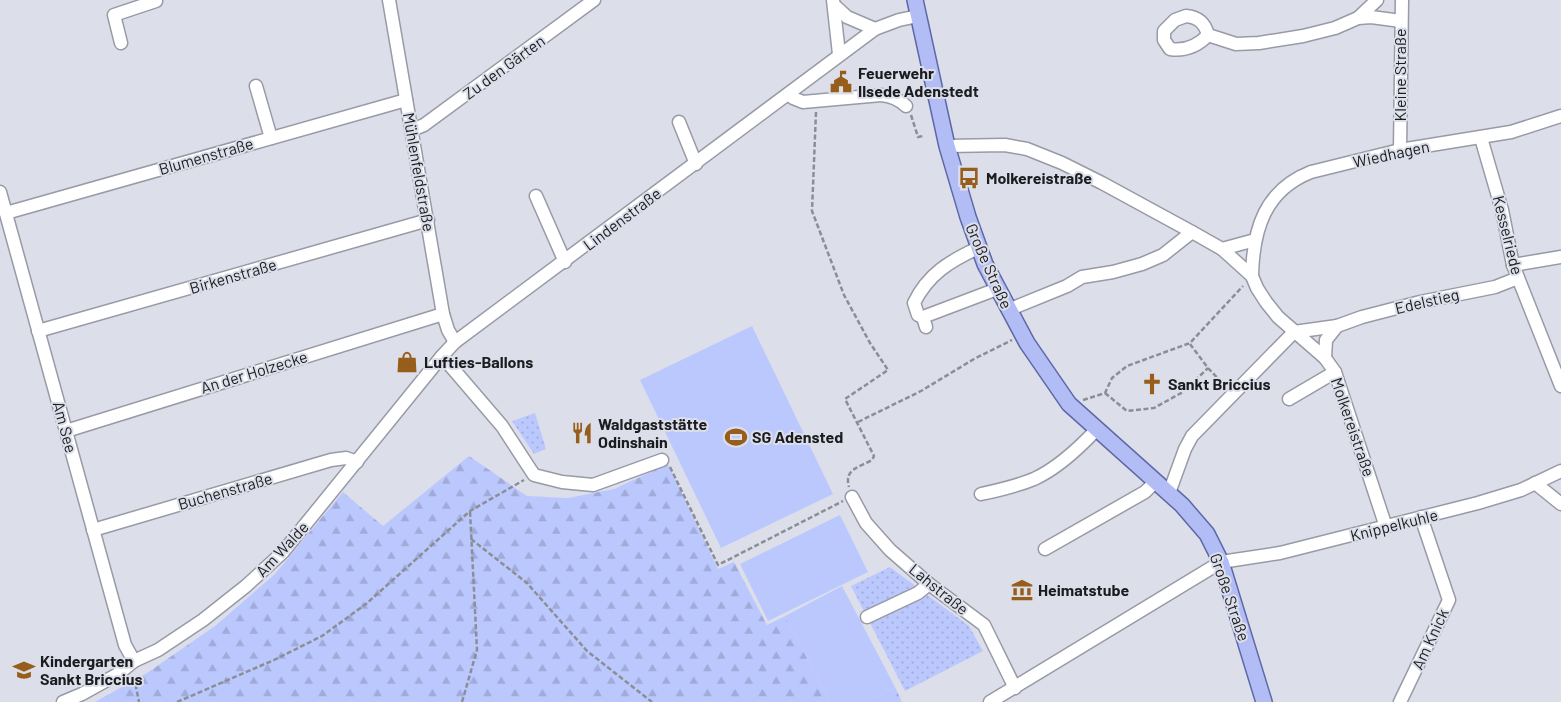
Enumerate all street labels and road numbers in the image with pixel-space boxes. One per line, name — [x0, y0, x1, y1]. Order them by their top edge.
street label: Kleine Straße — [1390, 29, 1409, 121]
street label: Zu den Gärten — [459, 31, 548, 103]
street label: Mühlenfeldstraße — [400, 111, 439, 233]
street label: Blumenstraße — [156, 133, 255, 178]
street label: Wiedhagen — [1351, 136, 1431, 171]
street label: Lindenstraße — [579, 183, 664, 254]
street label: Kesselriede — [1489, 193, 1527, 276]
street label: Große Straße — [962, 220, 1017, 311]
street label: Birkenstraße — [187, 254, 279, 297]
street label: Edelstieg — [1393, 284, 1461, 317]
street label: An der Holzecke — [198, 346, 310, 397]
street label: Molkereistraße — [1328, 375, 1379, 479]
street label: Am See — [50, 399, 81, 455]
street label: Buchenstraße — [175, 468, 274, 513]
street label: Knippelkuhle — [1348, 504, 1440, 545]
street label: Am Walde — [251, 517, 312, 580]
street label: Große Straße — [1207, 550, 1254, 643]
street label: Lahstraße — [906, 559, 973, 618]
street label: Am Knick — [1407, 605, 1452, 672]

